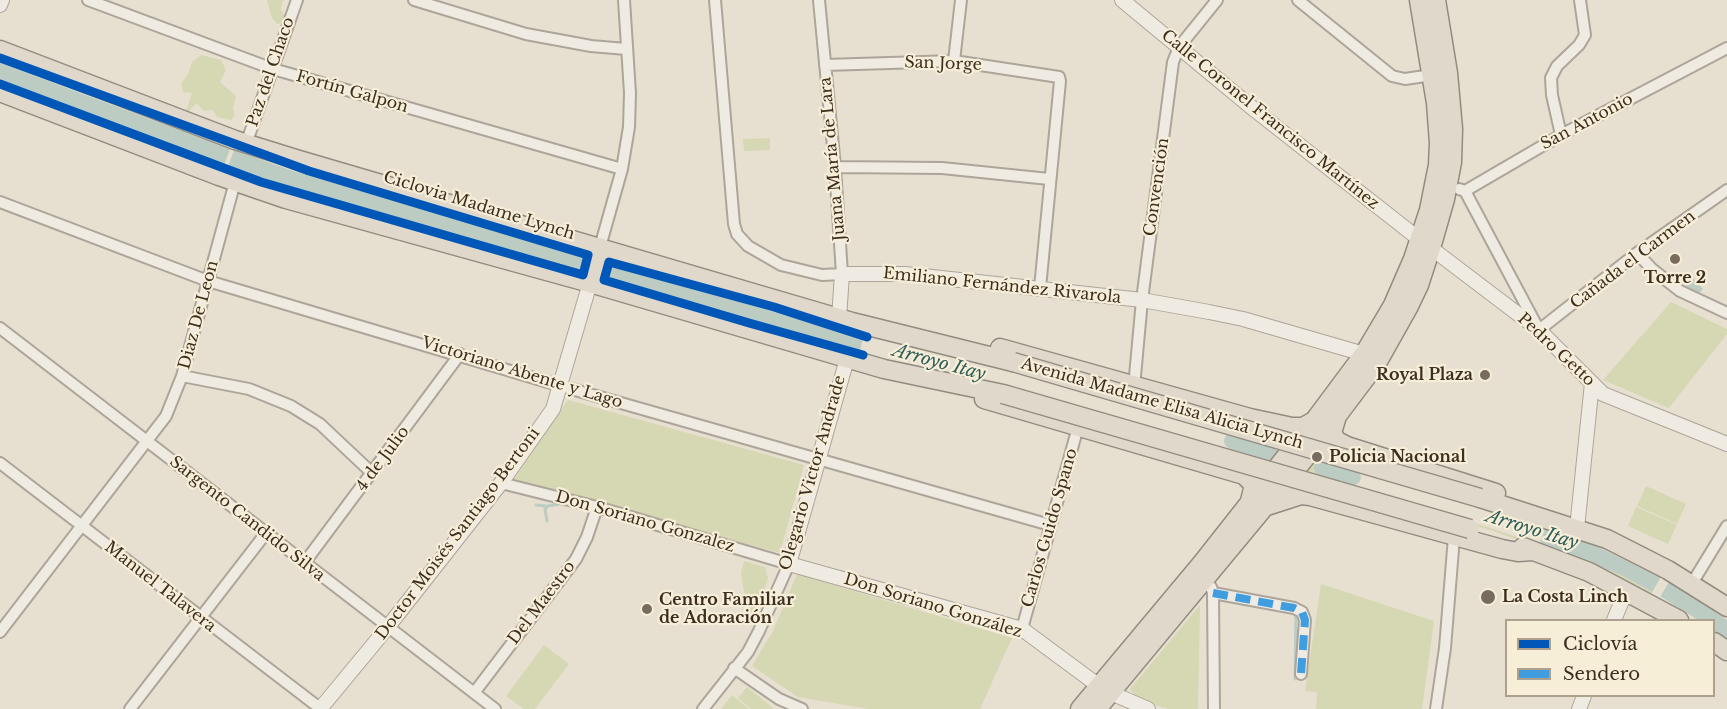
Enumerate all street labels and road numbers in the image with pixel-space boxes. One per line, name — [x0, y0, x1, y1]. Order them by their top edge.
street label: Paz del Chaco — [243, 15, 299, 129]
street label: Calle Coronel Francisco Martínez — [1157, 26, 1383, 214]
street label: San Jorge — [904, 53, 982, 75]
street label: Fortín Galpon — [294, 67, 410, 117]
street label: Juana María de Lara — [816, 76, 850, 242]
street label: San Antonio — [1538, 90, 1636, 154]
street label: Convención — [1141, 137, 1173, 237]
street label: Ciclovia Madame Lynch — [381, 168, 577, 244]
street label: Cañada el Carmen — [1567, 207, 1699, 313]
street label: Diaz De Leon — [175, 258, 223, 372]
street label: Emiliano Fernández Rivarola — [882, 264, 1122, 308]
street label: Pedro Getto — [1513, 309, 1599, 391]
street label: Victoriano Abente y Lago — [419, 333, 625, 413]
street label: Avenida Madame Elisa Alicia Lynch — [1019, 354, 1305, 454]
street label: Olegario Victor Andrade — [776, 373, 850, 573]
street label: 4 de Julio — [352, 423, 414, 495]
street label: Doctor Moisés Santiago Bertoni — [372, 424, 544, 644]
street label: Carlos Guido Spano — [1018, 446, 1082, 610]
street label: Sargento Candido Silva — [166, 452, 328, 586]
street label: Don Soriano Gonzalez — [553, 487, 737, 557]
street label: Manuel Talavera — [101, 538, 219, 636]
street label: Del Maestro — [504, 557, 580, 649]
street label: Don Soriano González — [841, 570, 1025, 642]

